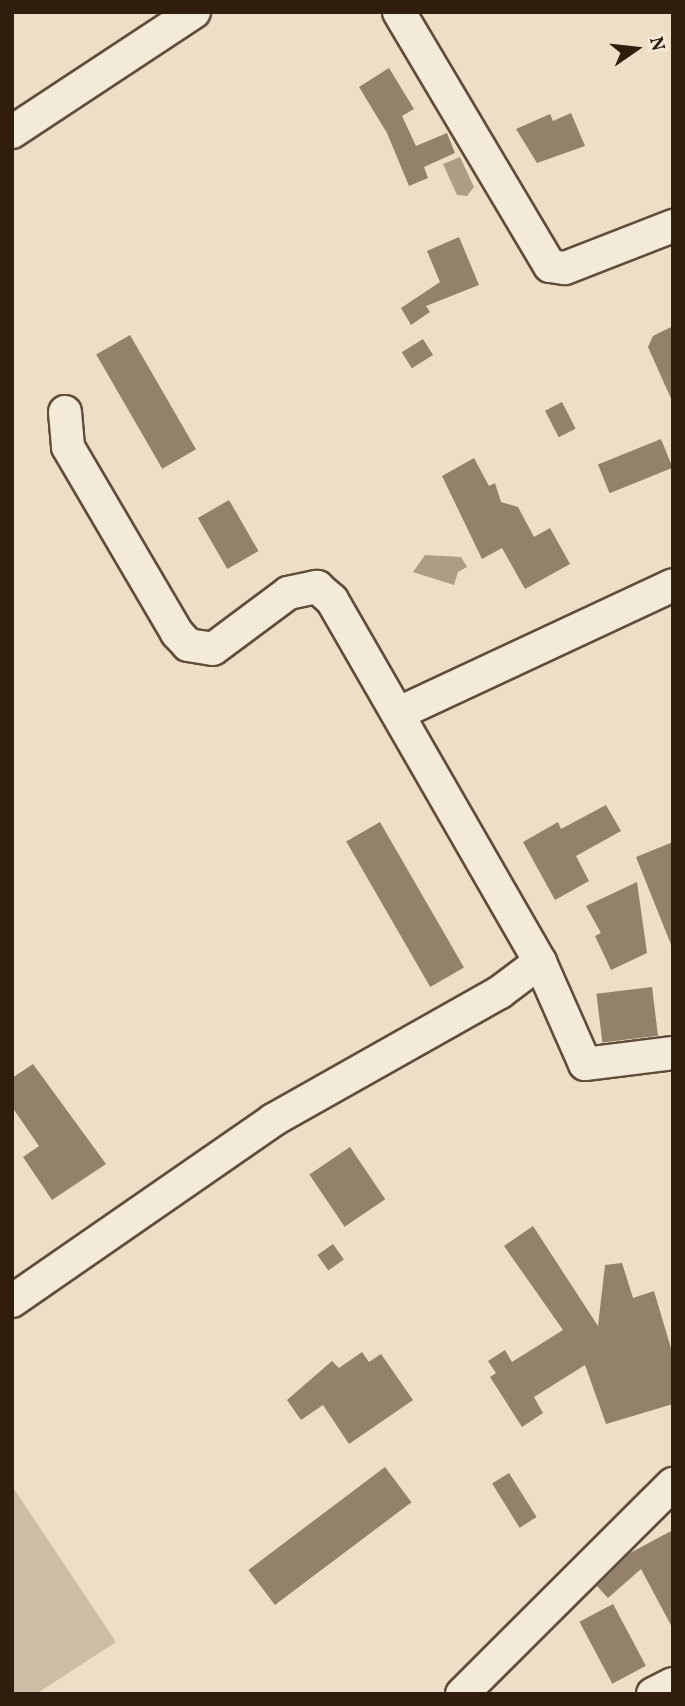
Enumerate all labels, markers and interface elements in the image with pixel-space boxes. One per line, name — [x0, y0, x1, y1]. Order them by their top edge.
north arrow — [601, 14, 671, 84]
text: N — [642, 34, 671, 54]

